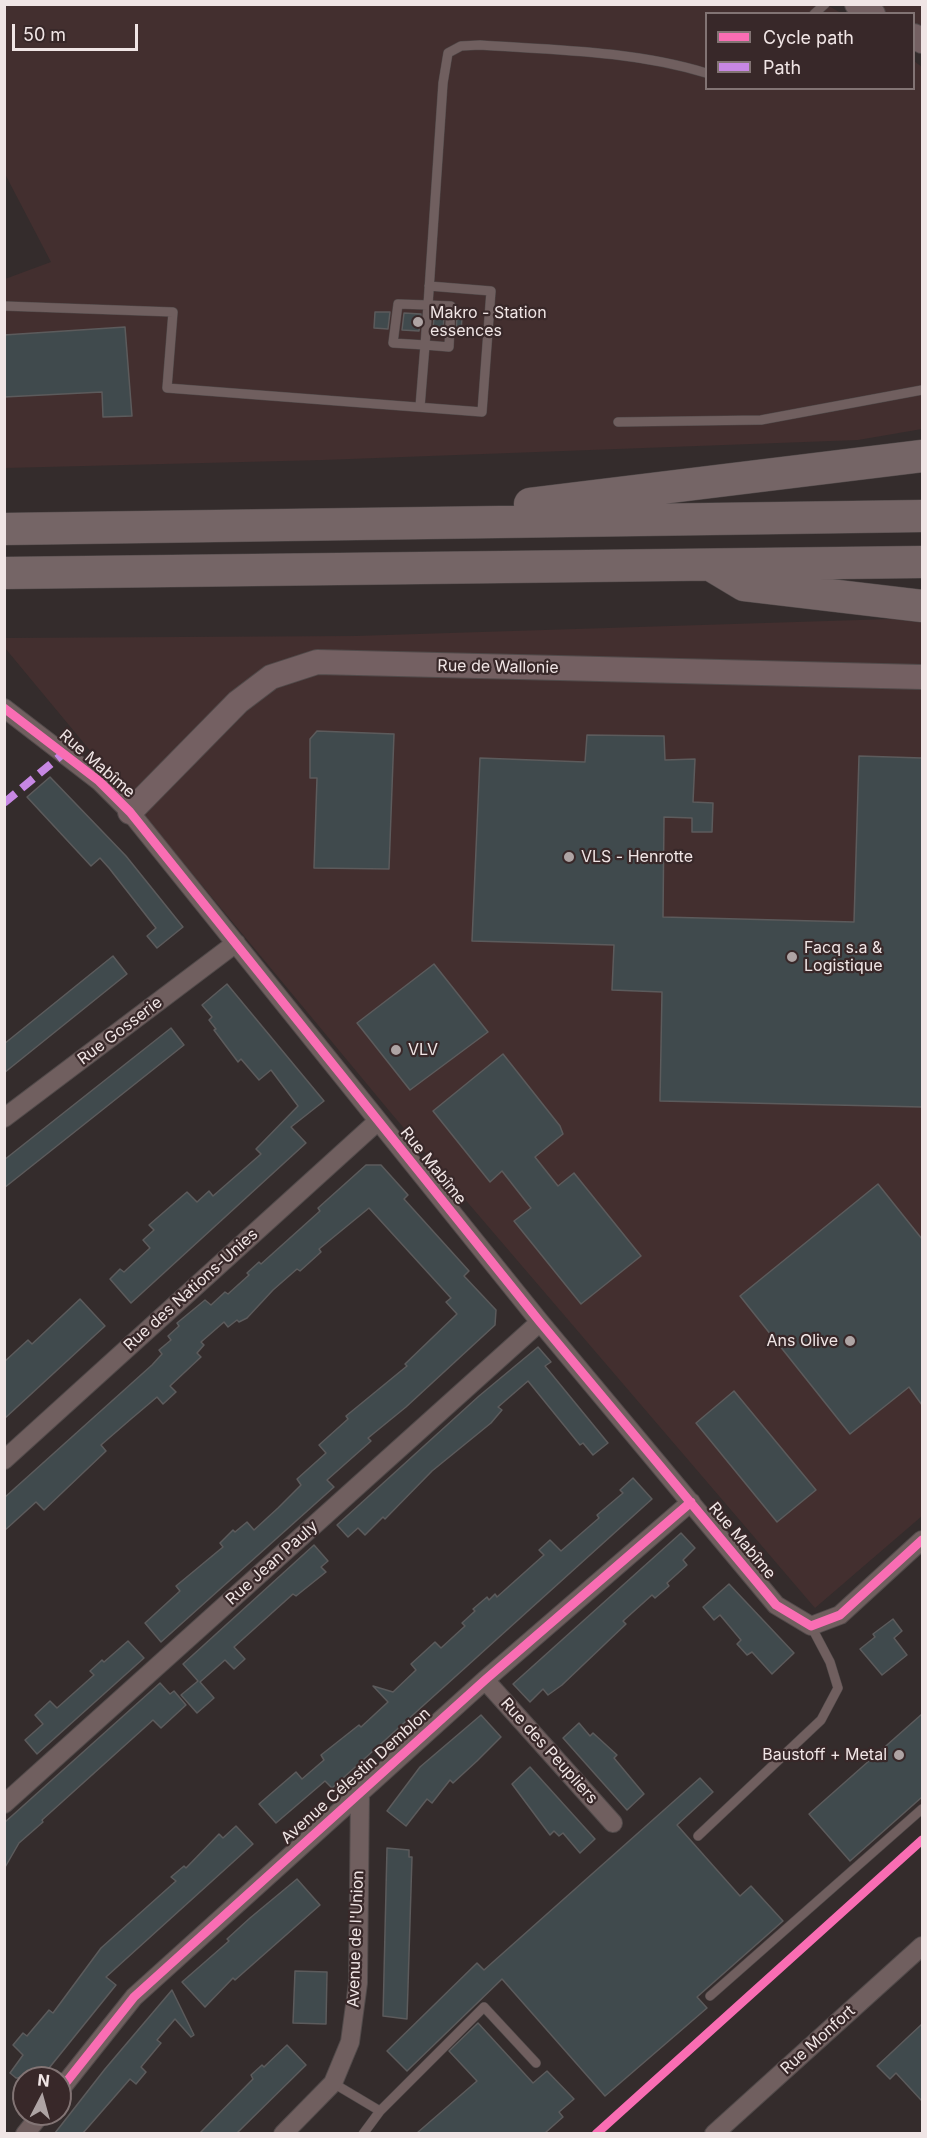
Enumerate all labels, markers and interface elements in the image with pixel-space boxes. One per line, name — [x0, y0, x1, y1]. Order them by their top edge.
scale bar — [15, 12, 141, 50]
legend — [705, 12, 915, 90]
text: 50 m — [23, 24, 66, 45]
text: Cycle path — [763, 27, 854, 48]
text: Path — [763, 57, 801, 78]
place label: Makro - Station essences — [430, 303, 547, 341]
marker: Makro - Station essences — [411, 315, 425, 329]
street label: Rue de Wallonie — [437, 656, 559, 678]
street label: Rue Mabîme — [55, 726, 139, 802]
place label: VLS - Henrotte — [581, 847, 693, 867]
marker: VLS - Henrotte — [562, 850, 576, 864]
place label: Facq s.a & Logistique — [804, 938, 882, 976]
marker: Facq s.a & Logistique — [785, 950, 799, 964]
street label: Rue Gosserie — [74, 993, 166, 1069]
place label: VLV — [408, 1040, 438, 1060]
marker: VLV — [389, 1043, 403, 1057]
street label: Rue Mabîme — [396, 1123, 470, 1209]
street label: Rue des Nations-Unies — [120, 1225, 262, 1355]
place label: Ans Olive — [767, 1331, 838, 1351]
marker: Ans Olive — [843, 1334, 857, 1348]
street label: Rue Mabîme — [704, 1499, 780, 1583]
street label: Rue Jean Pauly — [222, 1517, 322, 1609]
street label: Rue des Peupliers — [496, 1694, 602, 1808]
street label: Avenue Célestin Demblon — [277, 1704, 435, 1848]
place label: Baustoff + Metal — [762, 1745, 887, 1765]
marker: Baustoff + Metal — [892, 1748, 906, 1762]
street label: Avenue de l'Union — [344, 1870, 368, 2008]
street label: Rue Monfort — [777, 2002, 859, 2078]
north arrow — [12, 2066, 72, 2126]
text: N — [37, 2070, 51, 2091]

